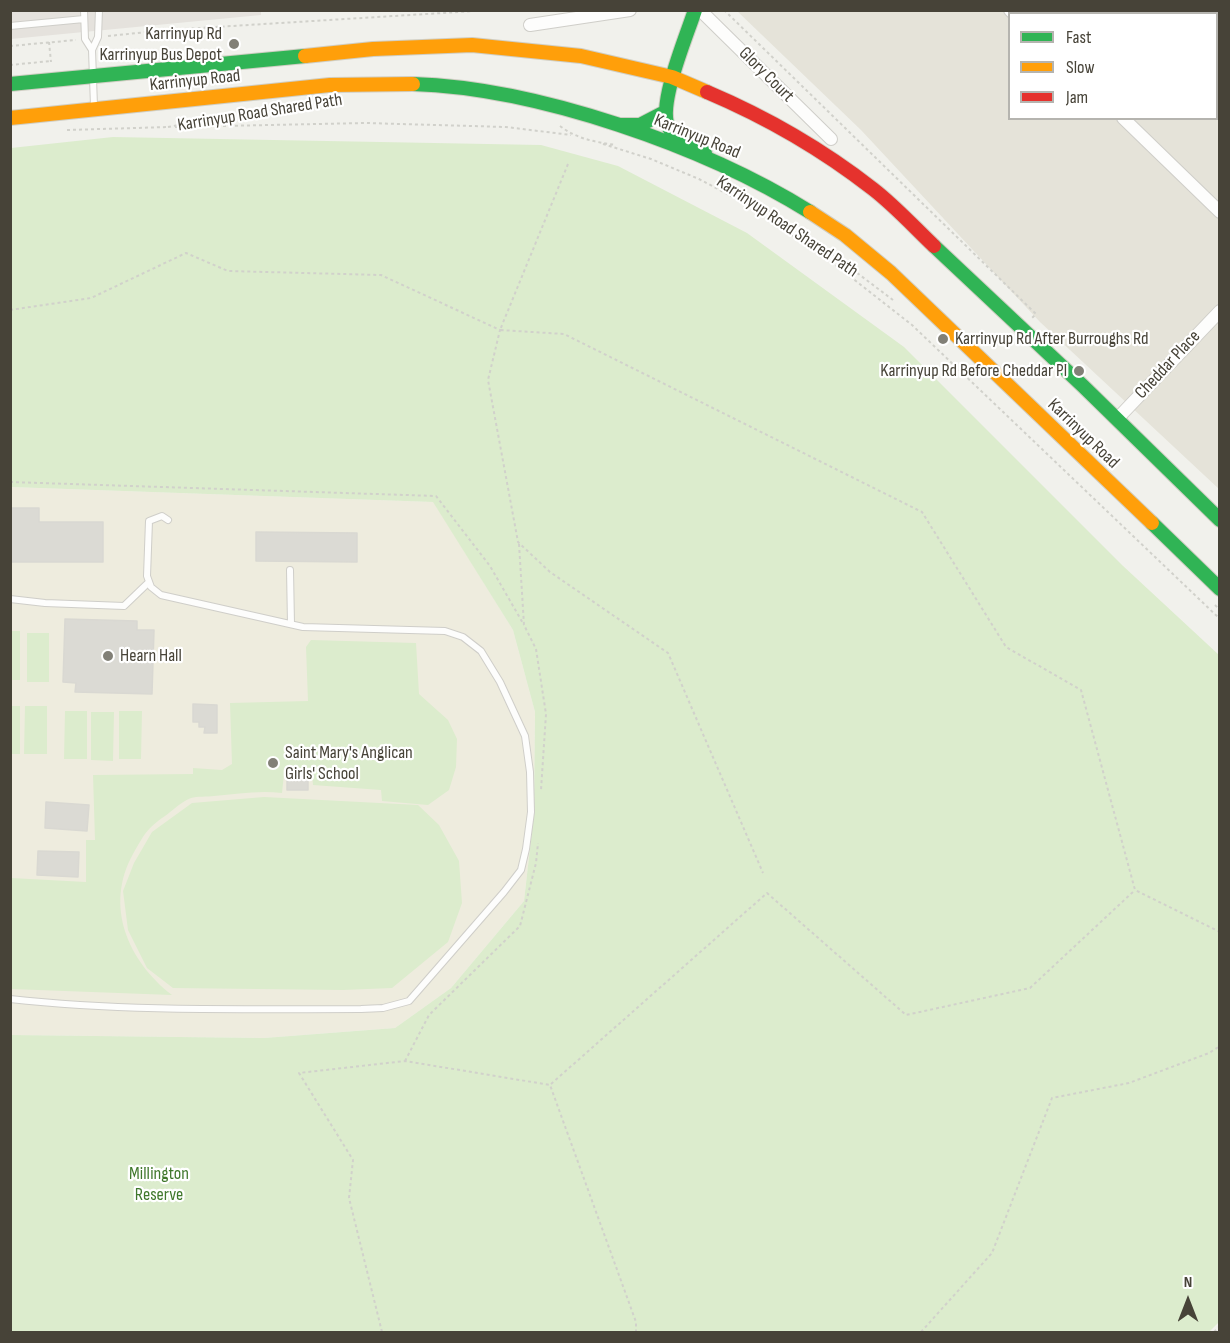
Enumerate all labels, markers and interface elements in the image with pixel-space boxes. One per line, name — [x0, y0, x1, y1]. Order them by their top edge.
legend — [1008, 12, 1218, 120]
place label: Karrinyup Rd Karrinyup Bus Depot — [100, 23, 222, 66]
text: Fast — [1066, 27, 1091, 48]
marker: Karrinyup Rd Karrinyup Bus Depot — [227, 37, 241, 51]
street label: Glory Court — [734, 43, 798, 107]
text: Slow — [1066, 57, 1095, 78]
street label: Karrinyup Road — [149, 65, 241, 97]
text: Jam — [1066, 87, 1088, 108]
street label: Karrinyup Road Shared Path — [176, 89, 344, 137]
street label: Karrinyup Road — [651, 110, 743, 164]
street label: Karrinyup Road Shared Path — [712, 172, 862, 282]
street label: Cheddar Place — [1131, 326, 1205, 404]
place label: Karrinyup Rd After Burroughs Rd — [955, 328, 1148, 350]
marker: Karrinyup Rd After Burroughs Rd — [936, 332, 950, 346]
place label: Karrinyup Rd Before Cheddar Pl — [880, 360, 1067, 382]
marker: Karrinyup Rd Before Cheddar Pl — [1072, 364, 1086, 378]
street label: Karrinyup Road — [1043, 395, 1123, 473]
place label: Hearn Hall — [120, 645, 182, 667]
marker: Hearn Hall — [101, 649, 115, 663]
place label: Saint Mary's Anglican Girls' School — [285, 742, 413, 784]
marker: Saint Mary's Anglican Girls' School — [266, 756, 280, 770]
park label: Millington Reserve — [129, 1163, 189, 1206]
north arrow — [1158, 1271, 1218, 1331]
text: N — [1184, 1273, 1192, 1292]

